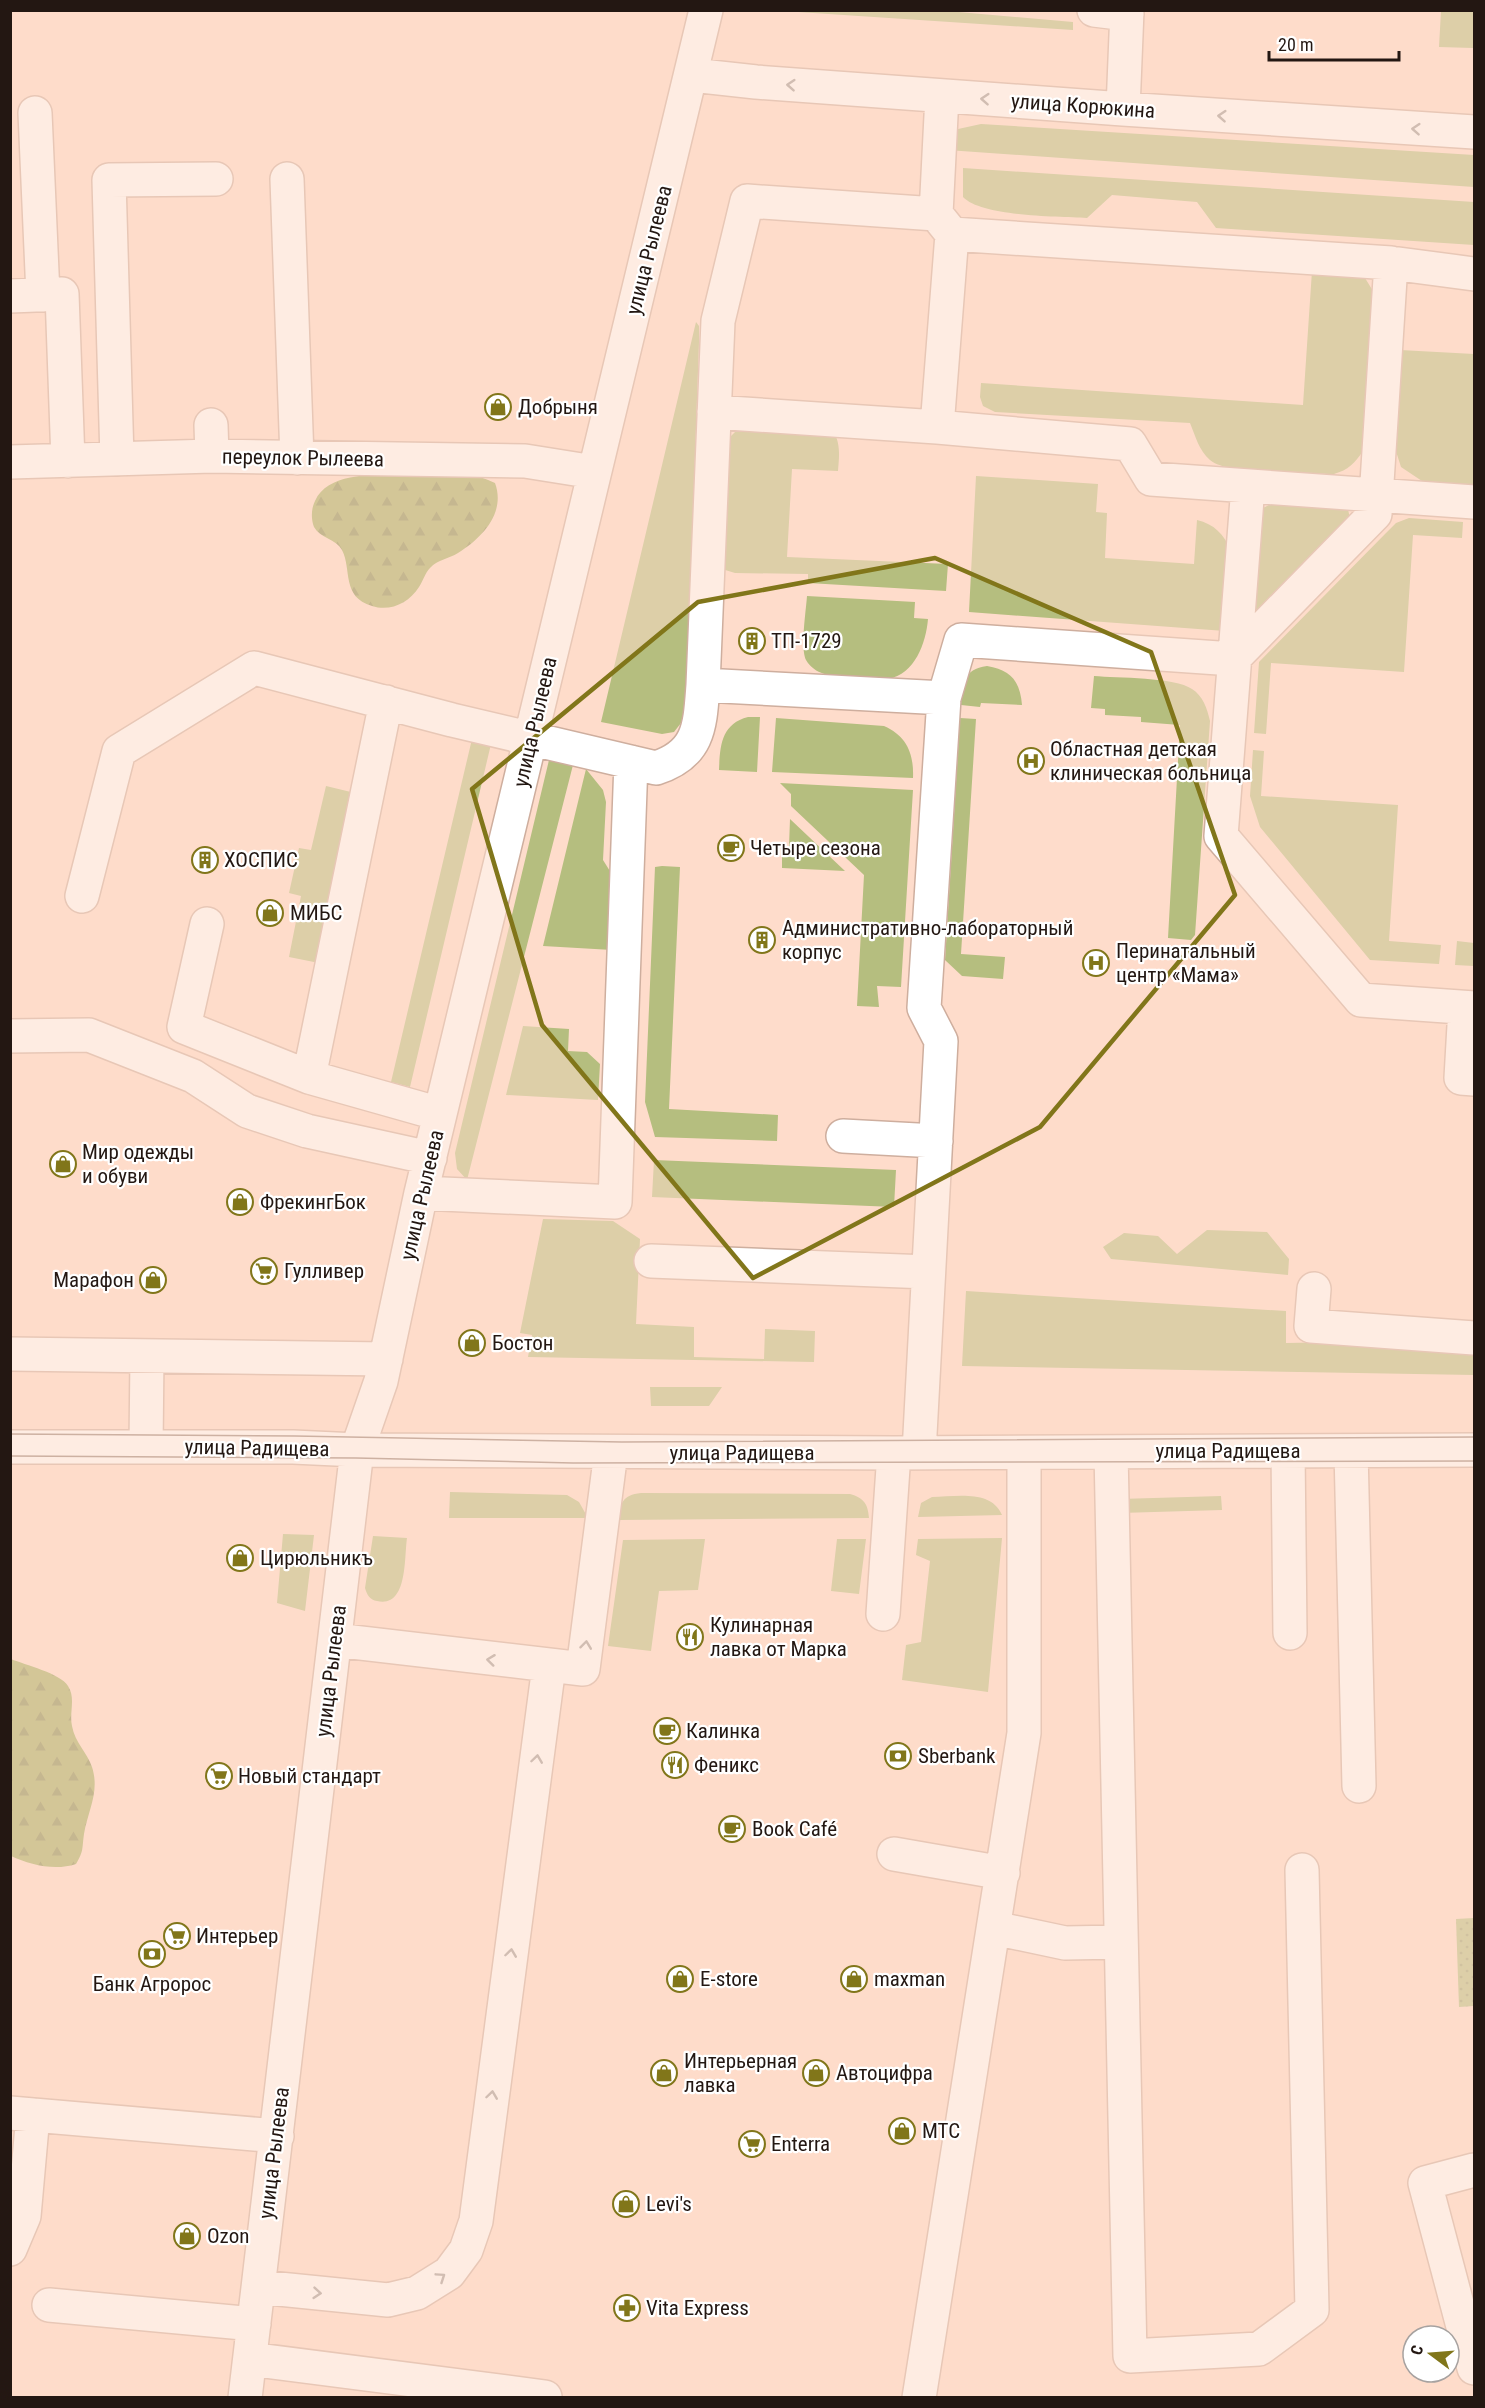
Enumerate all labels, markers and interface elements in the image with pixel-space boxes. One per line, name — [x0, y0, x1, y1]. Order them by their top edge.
scale bar — [1269, 24, 1400, 62]
text: 20 m — [1278, 34, 1313, 55]
one-way arrow — [786, 78, 795, 91]
street label: улица Корюкина — [1010, 89, 1156, 123]
one-way arrow — [981, 93, 990, 106]
one-way arrow — [1217, 109, 1226, 122]
one-way arrow — [1412, 122, 1421, 135]
street label: улица Рылеева — [621, 183, 677, 317]
shop icon: Добрыня — [483, 392, 513, 422]
place label: Добрыня — [518, 395, 598, 419]
street label: переулок Рылеева — [222, 445, 384, 471]
building icon: ТП-1729 — [737, 626, 767, 656]
place label: ТП-1729 — [771, 629, 842, 653]
street label: улица Рылеева — [508, 655, 562, 789]
place label: Областная детская клиническая больница — [1050, 737, 1251, 785]
hospital icon: Областная детская клиническая больница — [1016, 746, 1046, 776]
cafe icon: Четыре сезона — [716, 833, 746, 863]
place label: Четыре сезона — [750, 836, 881, 860]
building icon: ХОСПИС — [190, 845, 220, 875]
place label: ХОСПИС — [224, 848, 298, 872]
shop icon: МИБС — [255, 898, 285, 928]
place label: МИБС — [290, 901, 342, 925]
place label: Административно-лабораторный корпус — [782, 916, 1073, 964]
building icon: Административно-лабораторный корпус — [747, 925, 777, 955]
place label: Перинатальный центр «Мама» — [1116, 939, 1256, 987]
hospital icon: Перинатальный центр «Мама» — [1081, 948, 1111, 978]
street label: улица Рылеева — [395, 1128, 449, 1262]
place label: Мир одежды и обуви — [82, 1140, 194, 1188]
shop icon: Мир одежды и обуви — [48, 1149, 78, 1179]
shop icon: ФрекингБок — [225, 1187, 255, 1217]
place label: ФрекингБок — [260, 1190, 366, 1214]
supermarket icon: Гулливер — [249, 1256, 279, 1286]
place label: Гулливер — [284, 1259, 364, 1283]
shop icon: Марафон — [138, 1265, 168, 1295]
place label: Марафон — [53, 1268, 134, 1292]
shop icon: Бостон — [457, 1328, 487, 1358]
place label: Бостон — [492, 1331, 554, 1355]
street label: улица Радищева — [184, 1435, 330, 1461]
street label: улица Радищева — [1156, 1439, 1300, 1463]
street label: улица Радищева — [670, 1441, 814, 1465]
shop icon: Цирюльникъ — [225, 1543, 255, 1573]
place label: Цирюльникъ — [260, 1546, 373, 1570]
street label: улица Рылеева — [311, 1604, 351, 1738]
place label: Кулинарная лавка от Марка — [710, 1613, 847, 1661]
restaurant icon: Кулинарная лавка от Марка — [675, 1622, 705, 1652]
one-way arrow — [579, 1640, 591, 1649]
one-way arrow — [486, 1654, 495, 1666]
cafe icon: Калинка — [652, 1716, 682, 1746]
place label: Калинка — [686, 1719, 760, 1743]
bank icon: Sberbank — [883, 1741, 913, 1771]
place label: Sberbank — [918, 1744, 996, 1768]
restaurant icon: Феникс — [660, 1750, 690, 1780]
place label: Феникс — [694, 1753, 759, 1777]
one-way arrow — [530, 1755, 542, 1764]
supermarket icon: Новый стандарт — [204, 1761, 234, 1791]
place label: Новый стандарт — [238, 1764, 381, 1788]
cafe icon: Book Café — [717, 1814, 747, 1844]
place label: Book Café — [752, 1817, 837, 1841]
supermarket icon: Интерьер — [162, 1921, 192, 1951]
place label: Интерьер — [196, 1924, 278, 1948]
bank icon: Банк Агророс — [137, 1939, 167, 1969]
one-way arrow — [505, 1948, 517, 1957]
shop icon: E-store — [665, 1964, 695, 1994]
shop icon: maxman — [839, 1964, 869, 1994]
place label: E-store — [700, 1967, 758, 1991]
place label: maxman — [874, 1967, 945, 1991]
place label: Банк Агророс — [93, 1972, 211, 1996]
place label: Интерьерная лавка — [684, 2049, 797, 2097]
shop icon: Интерьерная лавка — [649, 2058, 679, 2088]
shop icon: Автоцифра — [801, 2058, 831, 2088]
place label: Автоцифра — [836, 2061, 933, 2085]
street label: улица Рылеева — [254, 2086, 294, 2220]
one-way arrow — [486, 2090, 498, 2099]
shop icon: МТС — [887, 2116, 917, 2146]
place label: МТС — [922, 2119, 960, 2143]
supermarket icon: Enterra — [737, 2129, 767, 2159]
place label: Enterra — [771, 2132, 830, 2156]
shop icon: Levi's — [611, 2189, 641, 2219]
place label: Levi's — [646, 2192, 692, 2216]
shop icon: Ozon — [172, 2221, 202, 2251]
place label: Ozon — [207, 2224, 249, 2248]
one-way arrow — [435, 2273, 446, 2284]
one-way arrow — [312, 2286, 321, 2299]
pharmacy icon: Vita Express — [612, 2293, 642, 2323]
place label: Vita Express — [646, 2296, 749, 2320]
north arrow — [1401, 2324, 1461, 2384]
text: С — [1407, 2343, 1427, 2357]

